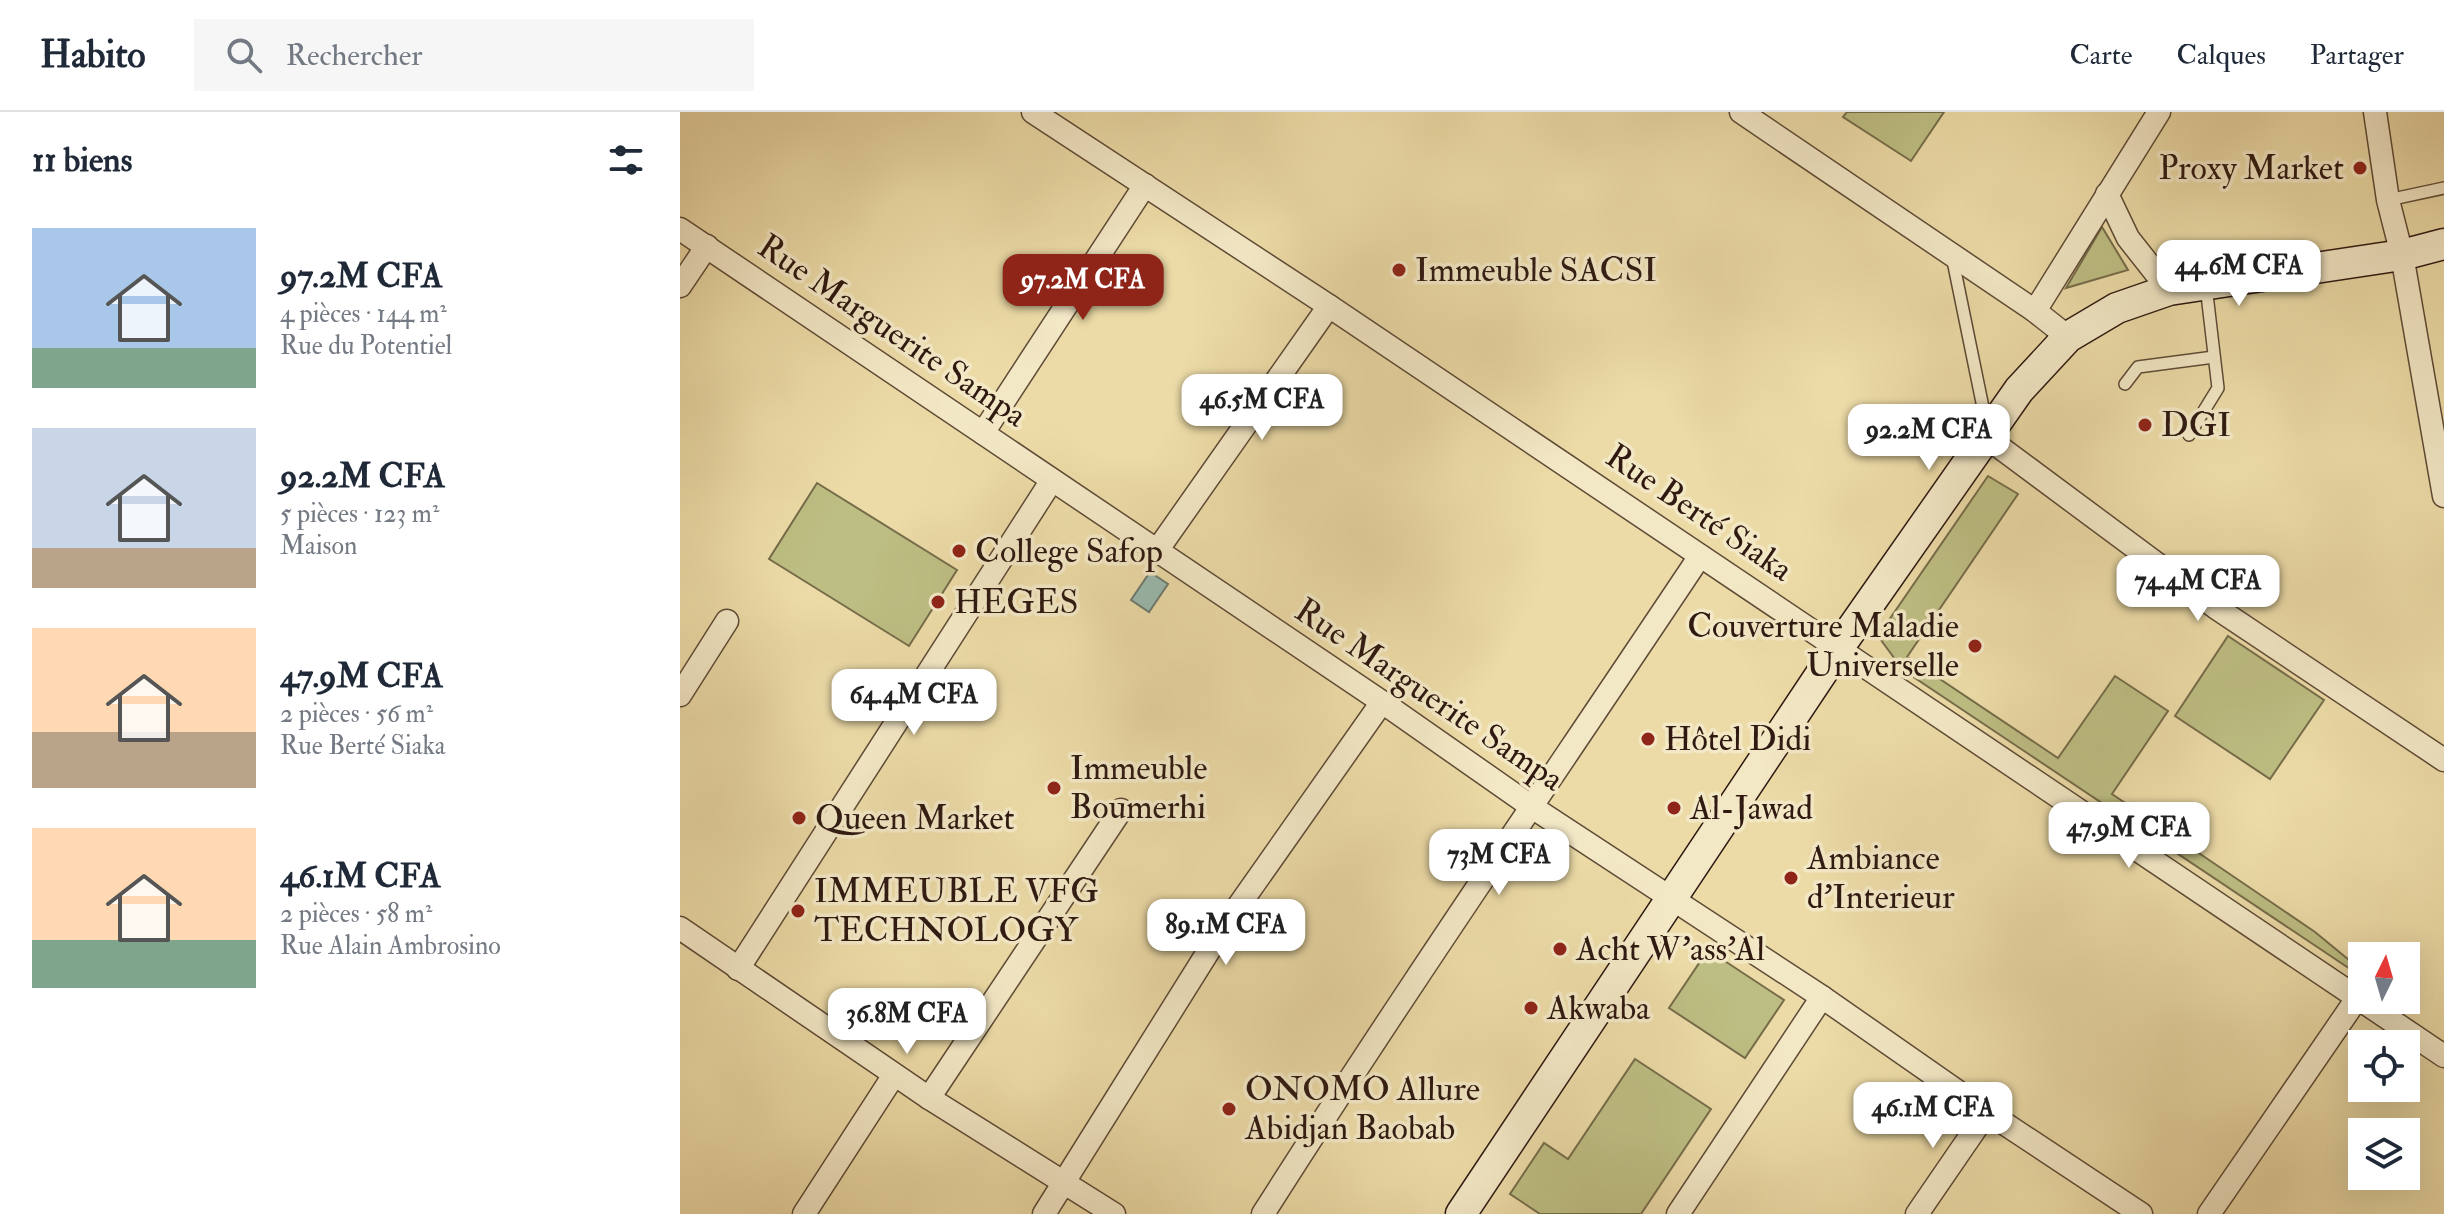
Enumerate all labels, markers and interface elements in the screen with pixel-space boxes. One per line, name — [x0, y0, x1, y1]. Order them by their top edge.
search box — [194, 19, 754, 91]
text: Habito — [40, 31, 146, 79]
icon: search — [222, 33, 266, 77]
text: Rechercher — [286, 37, 422, 74]
text: Carte — [2069, 38, 2133, 73]
text: Calques — [2177, 38, 2266, 73]
text: Partager — [2310, 38, 2404, 73]
icon: filters — [604, 138, 648, 182]
text: 11 biens — [32, 139, 132, 182]
place label: Proxy Market — [2158, 147, 2344, 190]
marker: Proxy Market — [2351, 159, 2369, 177]
street label: Rue Marguerite Sampa — [749, 225, 1036, 438]
pin: 44.6M CFA — [2147, 240, 2331, 308]
place label: Immeuble SACSI — [1415, 249, 1657, 292]
text: 44.6M CFA — [2175, 250, 2303, 282]
pin: 97.2M CFA — [991, 254, 1175, 322]
text: 97.2M CFA — [280, 255, 443, 298]
icon: home — [96, 260, 192, 356]
marker: Immeuble SACSI — [1390, 261, 1408, 279]
text: 97.2M CFA — [1021, 264, 1145, 296]
text: 4 pièces · 144 m² — [280, 298, 447, 330]
text: Rue du Potentiel — [280, 330, 452, 362]
pin: 46.5M CFA — [1170, 374, 1354, 442]
text: 46.5M CFA — [1200, 384, 1324, 416]
pin: 92.2M CFA — [1837, 404, 2021, 472]
place label: DGI — [2161, 404, 2231, 447]
text: 92.2M CFA — [1866, 414, 1992, 446]
marker: DGI — [2136, 416, 2154, 434]
street label: Rue Berté Siaka — [1597, 435, 1802, 592]
text: 92.2M CFA — [280, 455, 445, 498]
icon: home — [96, 460, 192, 556]
text: 5 pièces · 123 m² — [280, 498, 439, 530]
text: Maison — [280, 530, 357, 562]
place label: College Safop — [975, 530, 1163, 573]
marker: College Safop — [950, 542, 968, 560]
pin: 74.4M CFA — [2106, 555, 2290, 623]
text: 74.4M CFA — [2135, 565, 2261, 597]
place label: HEGES — [954, 581, 1078, 624]
street label: Rue Marguerite Sampa — [1286, 589, 1573, 802]
marker: HEGES — [929, 593, 947, 611]
place label: Couverture Maladie Universelle — [1687, 605, 1959, 687]
marker: Couverture Maladie Universelle — [1966, 637, 1984, 655]
text: 47.9M CFA — [280, 655, 443, 698]
icon: home — [96, 660, 192, 756]
pin: 64.4M CFA — [822, 669, 1006, 737]
text: 64.4M CFA — [850, 679, 978, 711]
text: 2 pièces · 56 m² — [280, 698, 433, 730]
place label: Hôtel Didi — [1664, 718, 1811, 761]
text: Rue Berté Siaka — [280, 730, 445, 762]
marker: Hôtel Didi — [1639, 730, 1657, 748]
place label: Immeuble Boumerhi — [1070, 747, 1207, 829]
marker: Immeuble Boumerhi — [1045, 779, 1063, 797]
place label: Al-Jawad — [1689, 787, 1813, 830]
place label: Queen Market — [815, 797, 1015, 840]
marker: Al-Jawad — [1665, 799, 1683, 817]
pin: 47.9M CFA — [2037, 802, 2221, 870]
marker: Queen Market — [790, 809, 808, 827]
text: 47.9M CFA — [2067, 812, 2191, 844]
pin: 73M CFA — [1425, 829, 1573, 897]
place label: Ambiance d'Interieur — [1806, 837, 1955, 919]
text: 73M CFA — [1447, 839, 1551, 871]
text: 46.1M CFA — [280, 855, 441, 898]
icon: home — [96, 860, 192, 956]
marker: Ambiance d'Interieur — [1782, 869, 1800, 887]
place label: IMMEUBLE VFG TECHNOLOGY — [814, 870, 1099, 952]
text: 2 pièces · 58 m² — [280, 898, 432, 930]
pin: 89.1M CFA — [1134, 899, 1318, 967]
marker: IMMEUBLE VFG TECHNOLOGY — [789, 902, 807, 920]
text: 89.1M CFA — [1165, 909, 1287, 941]
place label: Acht W'ass'Al — [1575, 928, 1765, 971]
text: Rue Alain Ambrosino — [280, 930, 501, 962]
marker: Acht W'ass'Al — [1551, 940, 1569, 958]
north arrow — [2348, 942, 2420, 1014]
map controls — [2348, 942, 2420, 1190]
place label: Akwaba — [1546, 987, 1651, 1030]
pin: 36.8M CFA — [815, 988, 999, 1056]
text: 36.8M CFA — [846, 998, 968, 1030]
marker: Akwaba — [1522, 999, 1540, 1017]
button: locate — [2348, 1030, 2420, 1102]
place label: ONOMO Allure Abidjan Baobab — [1244, 1068, 1480, 1150]
pin: 46.1M CFA — [1841, 1082, 2025, 1150]
text: 46.1M CFA — [1871, 1092, 1995, 1124]
marker: ONOMO Allure Abidjan Baobab — [1220, 1100, 1238, 1118]
button: layers — [2348, 1118, 2420, 1190]

